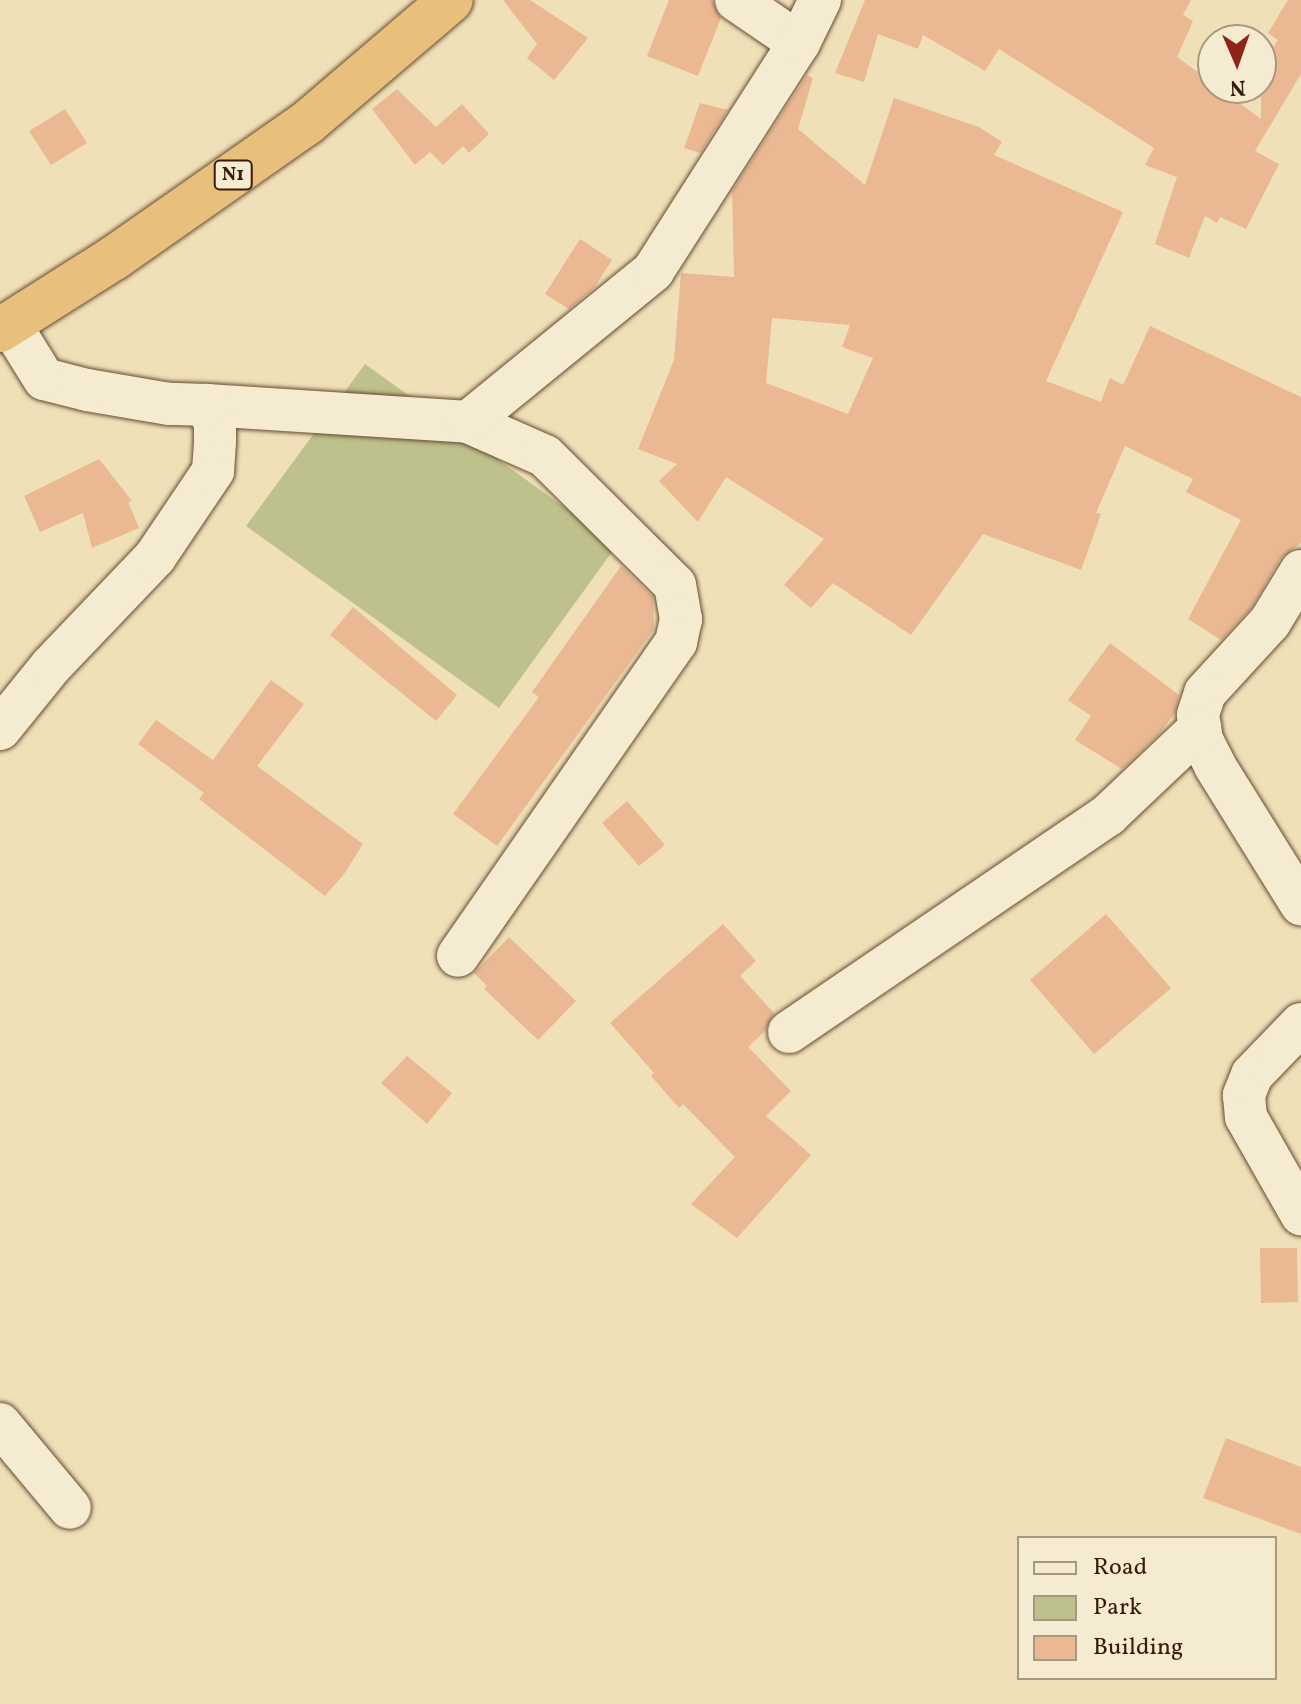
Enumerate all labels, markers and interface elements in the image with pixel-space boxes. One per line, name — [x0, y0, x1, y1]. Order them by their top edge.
north arrow — [1197, 24, 1277, 104]
text: N — [1229, 71, 1246, 102]
road number: N1 — [213, 159, 253, 191]
legend — [1017, 1536, 1277, 1680]
text: Road — [1093, 1551, 1147, 1585]
text: Park — [1093, 1591, 1142, 1625]
text: Building — [1093, 1631, 1183, 1665]

